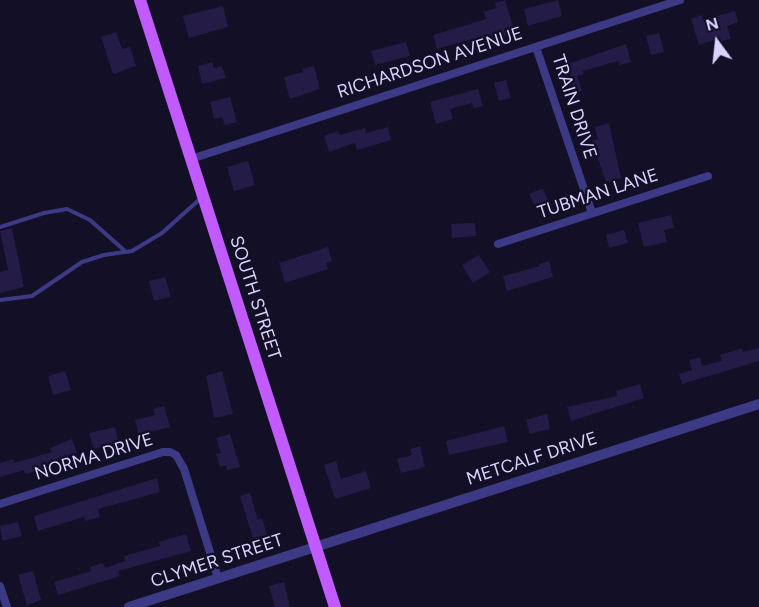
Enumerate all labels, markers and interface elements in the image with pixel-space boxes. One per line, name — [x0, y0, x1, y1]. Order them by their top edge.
north arrow — [687, 12, 747, 72]
text: N — [704, 13, 721, 35]
street label: RICHARDSON AVENUE — [335, 23, 525, 103]
street label: TRAIN DRIVE — [547, 52, 601, 162]
street label: TUBMAN LANE — [535, 164, 661, 224]
street label: SOUTH STREET — [225, 233, 285, 363]
street label: METCALF DRIVE — [464, 428, 600, 490]
street label: NORMA DRIVE — [32, 429, 156, 485]
street label: CLYMER STREET — [148, 529, 286, 593]

